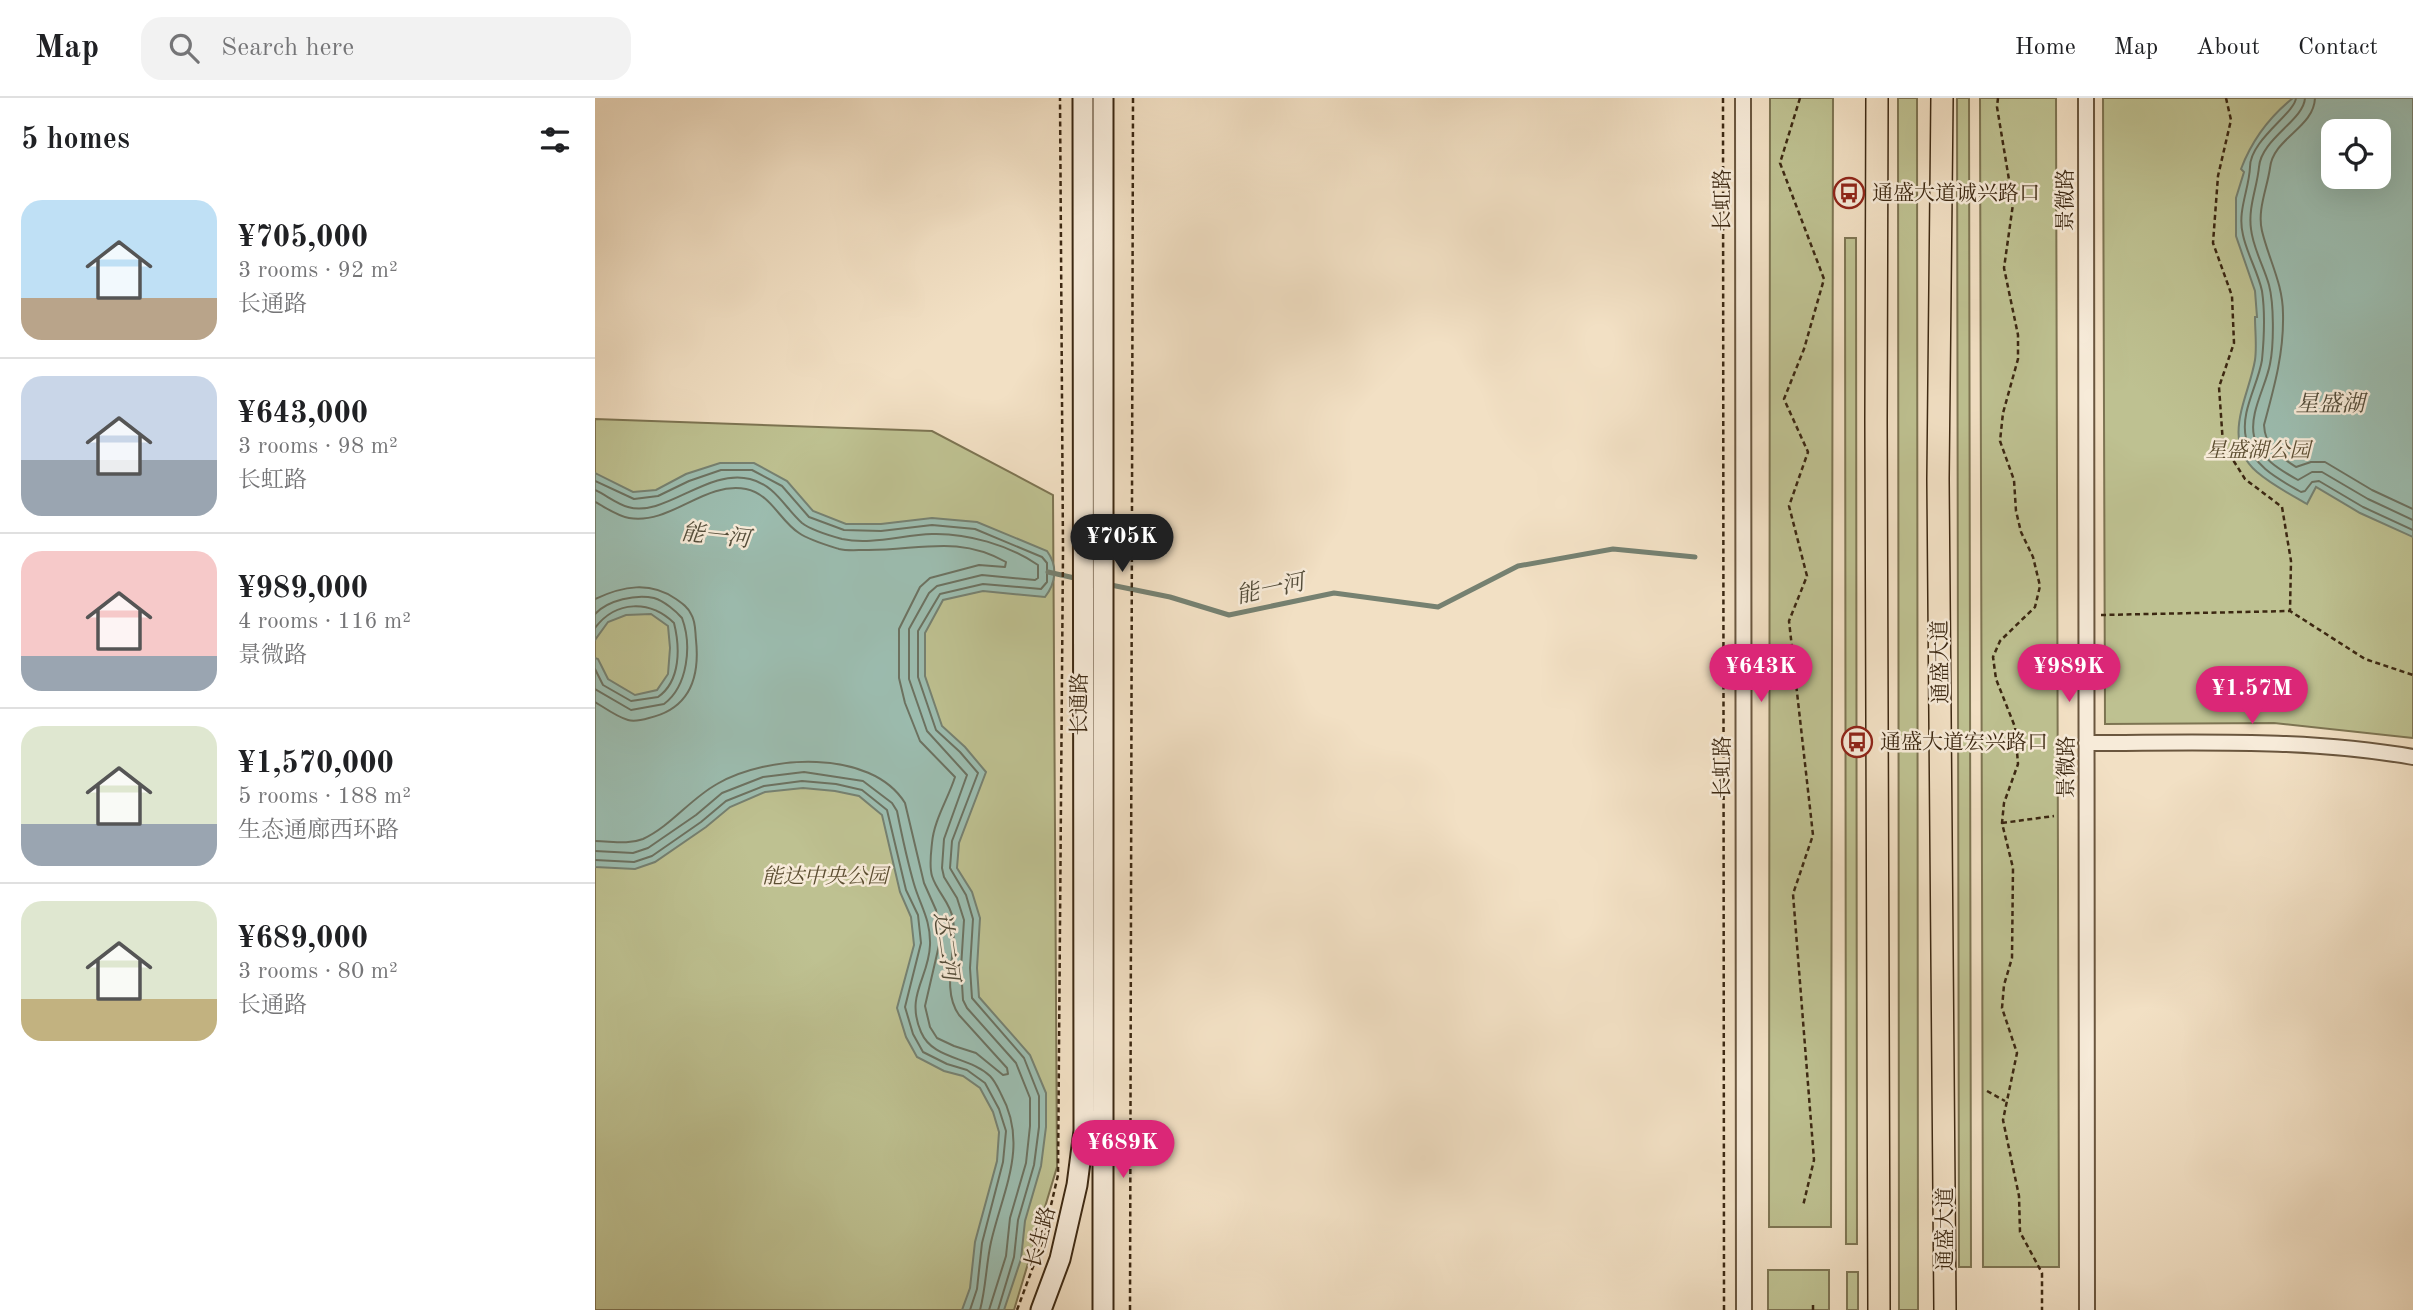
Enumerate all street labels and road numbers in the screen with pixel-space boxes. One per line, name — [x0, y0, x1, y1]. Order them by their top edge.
street label: 长虹路 — [1711, 169, 1734, 232]
street label: 景微路 — [2054, 169, 2077, 232]
street label: 通盛大道 — [1927, 620, 1953, 704]
street label: 长通路 — [1068, 673, 1091, 736]
street label: 长虹路 — [1711, 736, 1734, 799]
street label: 景微路 — [2055, 736, 2078, 799]
street label: 通盛大道 — [1933, 1187, 1957, 1271]
street label: 长生路 — [1021, 1204, 1060, 1271]

